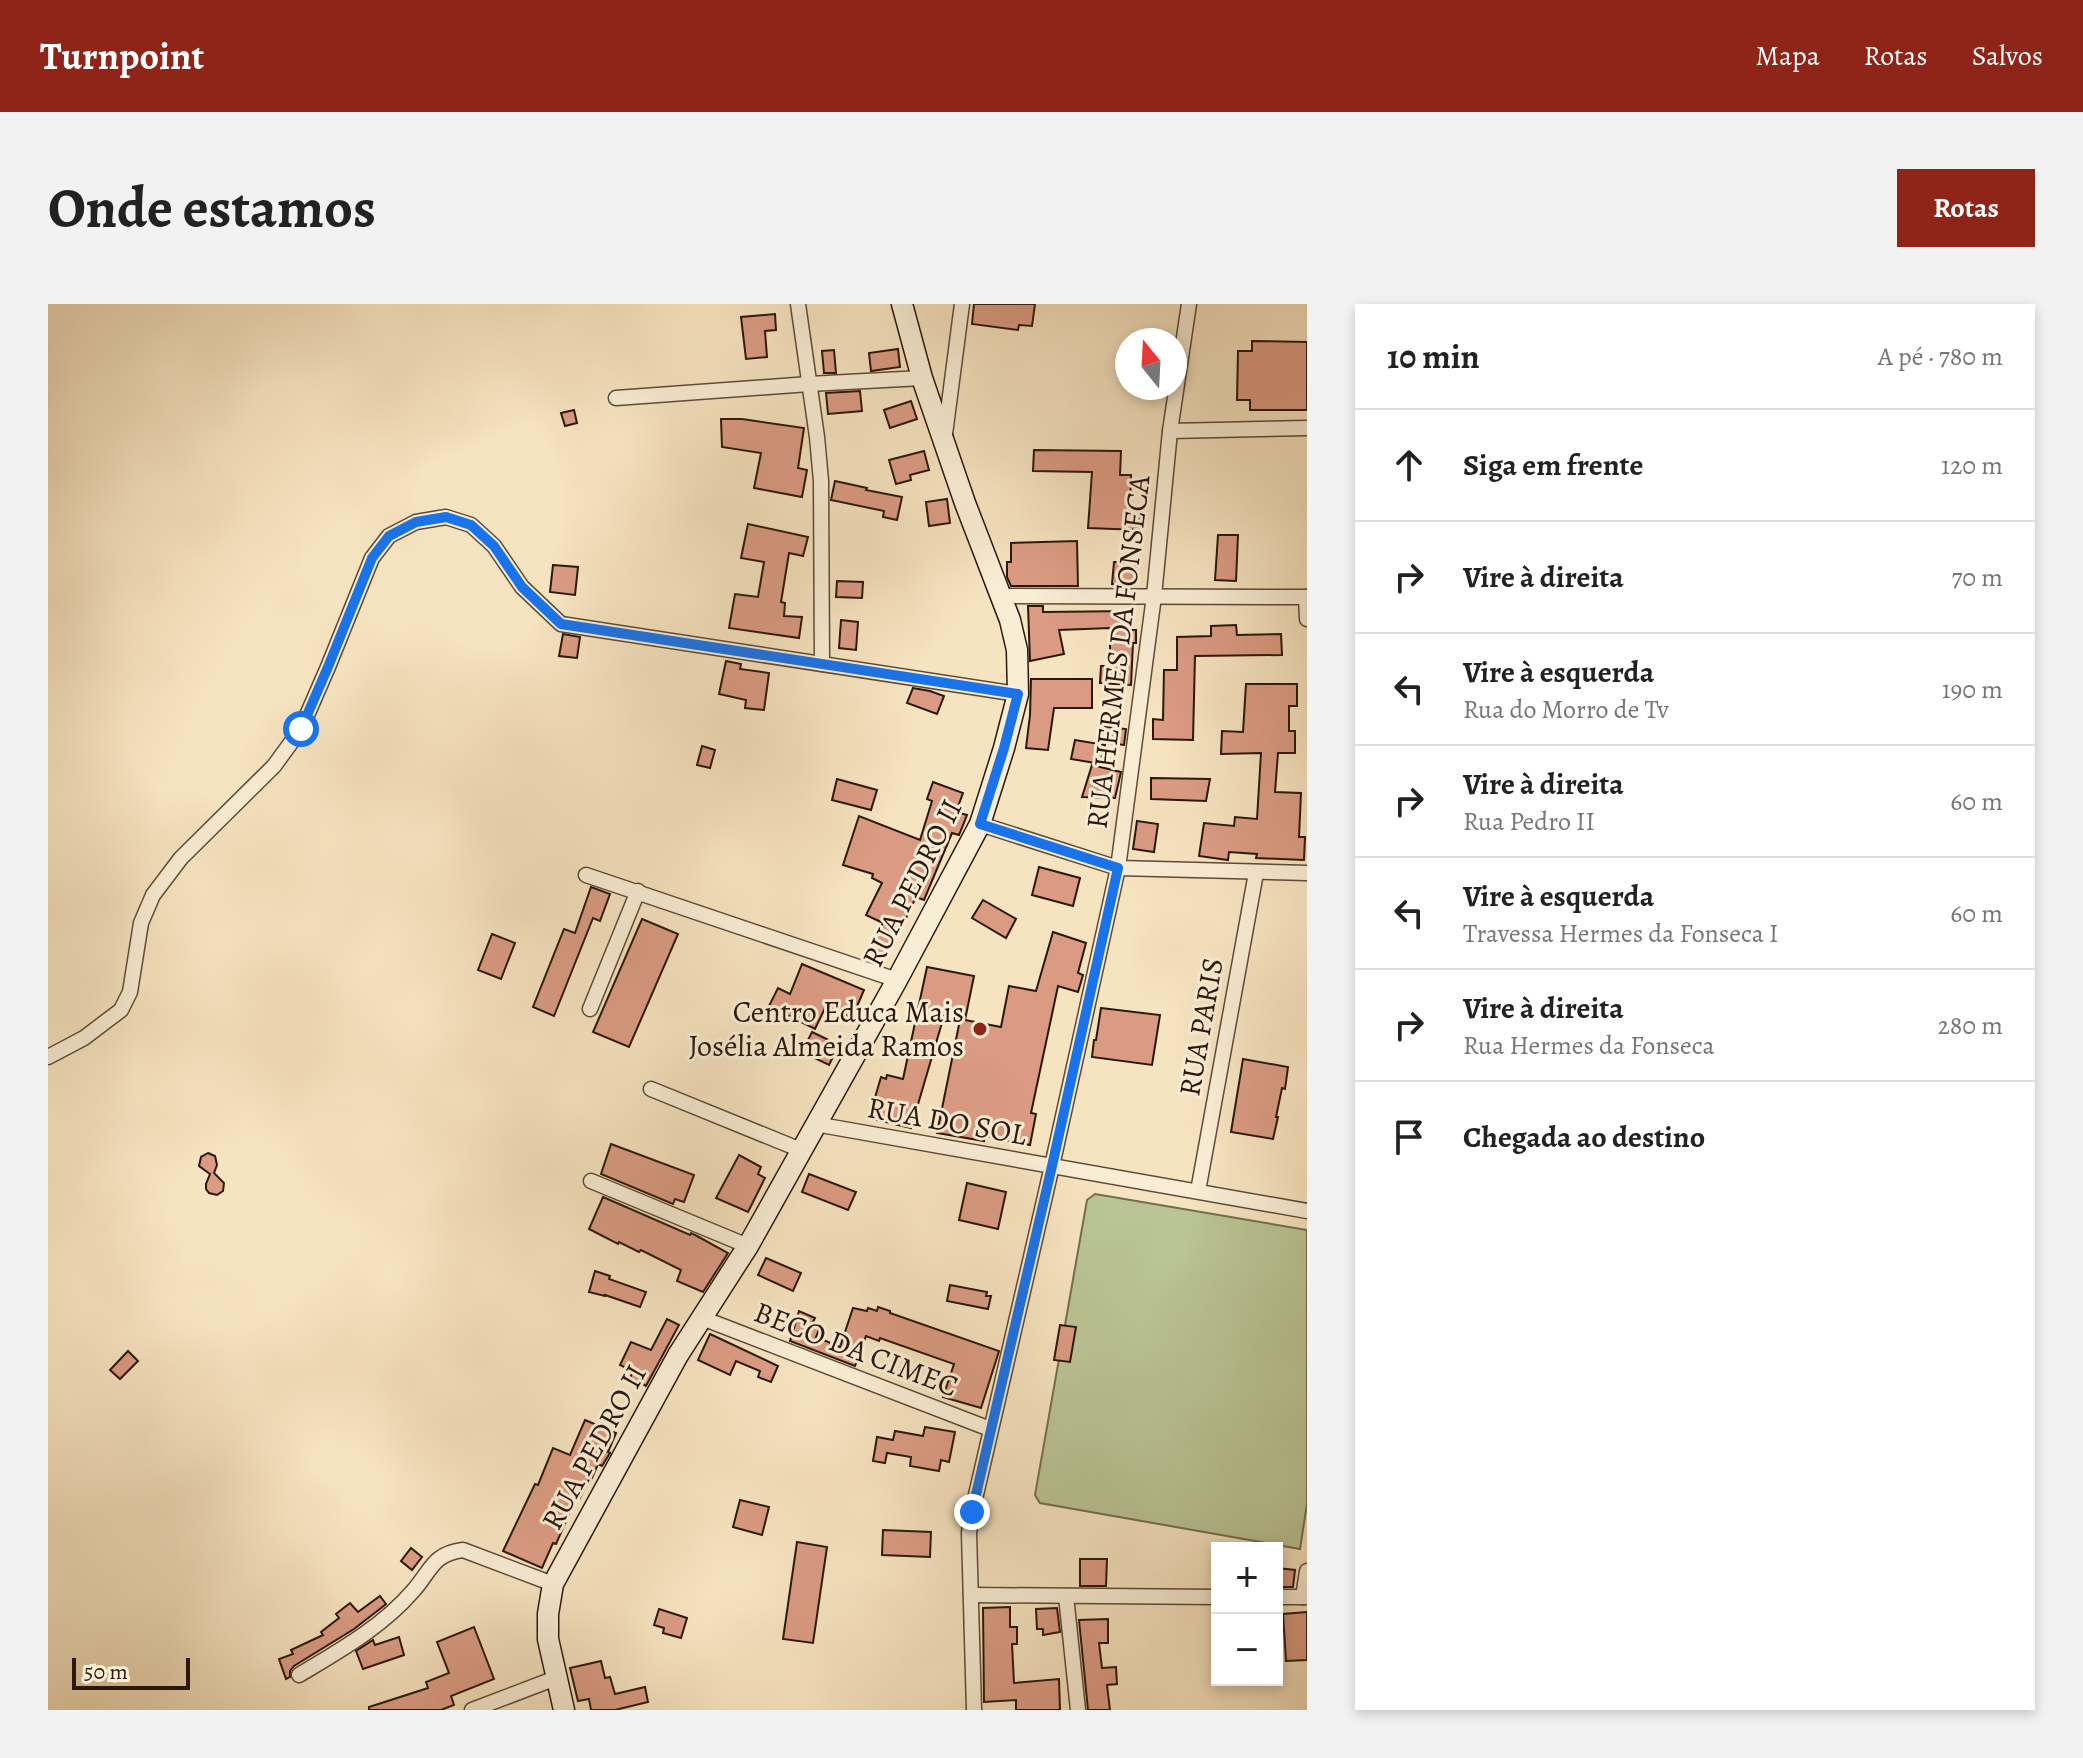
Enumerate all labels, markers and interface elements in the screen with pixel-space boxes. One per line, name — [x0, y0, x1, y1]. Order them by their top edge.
text: Turnpoint — [40, 30, 204, 82]
text: Mapa — [1756, 37, 1820, 75]
text: Rotas — [1864, 37, 1928, 75]
text: Salvos — [1972, 37, 2043, 75]
button: Rotas — [1897, 169, 2035, 247]
text: Onde estamos — [48, 170, 376, 246]
north arrow — [1115, 328, 1187, 400]
text: 10 min — [1387, 333, 1480, 380]
text: A pé · 780 m — [1878, 339, 2003, 374]
icon: ahead — [1387, 443, 1431, 487]
text: Siga em frente — [1463, 445, 1643, 485]
text: 120 m — [1941, 448, 2003, 483]
street label: RUA HERMES DA FONSECA — [1076, 472, 1160, 831]
icon: right — [1387, 555, 1431, 599]
text: Vire à direita — [1463, 557, 1624, 597]
text: 70 m — [1951, 560, 2003, 595]
text: Vire à esquerda — [1463, 652, 1654, 692]
icon: left — [1387, 667, 1431, 711]
text: 190 m — [1942, 672, 2003, 707]
text: Rua do Morro de Tv — [1463, 692, 1669, 727]
route start — [283, 711, 319, 747]
text: Vire à direita — [1463, 764, 1624, 804]
icon: right — [1387, 779, 1431, 823]
text: 60 m — [1950, 784, 2003, 819]
street label: RUA PEDRO II — [853, 792, 971, 974]
text: Rua Pedro II — [1463, 804, 1595, 839]
text: Vire à esquerda — [1463, 876, 1654, 916]
icon: left — [1387, 891, 1431, 935]
text: 60 m — [1950, 896, 2003, 931]
text: Travessa Hermes da Fonseca I — [1463, 916, 1778, 951]
street label: RUA PARIS — [1169, 955, 1233, 1099]
text: Vire à direita — [1463, 988, 1624, 1028]
place label: Centro Educa Mais Josélia Almeida Ramos — [688, 992, 964, 1066]
icon: right — [1387, 1003, 1431, 1047]
text: 280 m — [1937, 1008, 2003, 1043]
marker: Centro Educa Mais Josélia Almeida Ramos — [971, 1020, 989, 1038]
text: Rua Hermes da Fonseca — [1463, 1028, 1715, 1063]
street label: RUA DO SOL — [864, 1087, 1031, 1155]
icon: arrive — [1387, 1115, 1431, 1159]
text: Chegada ao destino — [1463, 1117, 1705, 1157]
street label: BECO DA CIMEC — [748, 1292, 964, 1406]
street label: RUA PEDRO II — [532, 1357, 656, 1537]
route end — [954, 1494, 990, 1530]
map controls — [1211, 1542, 1283, 1686]
button: + — [1211, 1542, 1283, 1614]
button: − — [1211, 1614, 1283, 1686]
scale bar — [72, 1654, 190, 1690]
text: 50 m — [84, 1657, 128, 1687]

